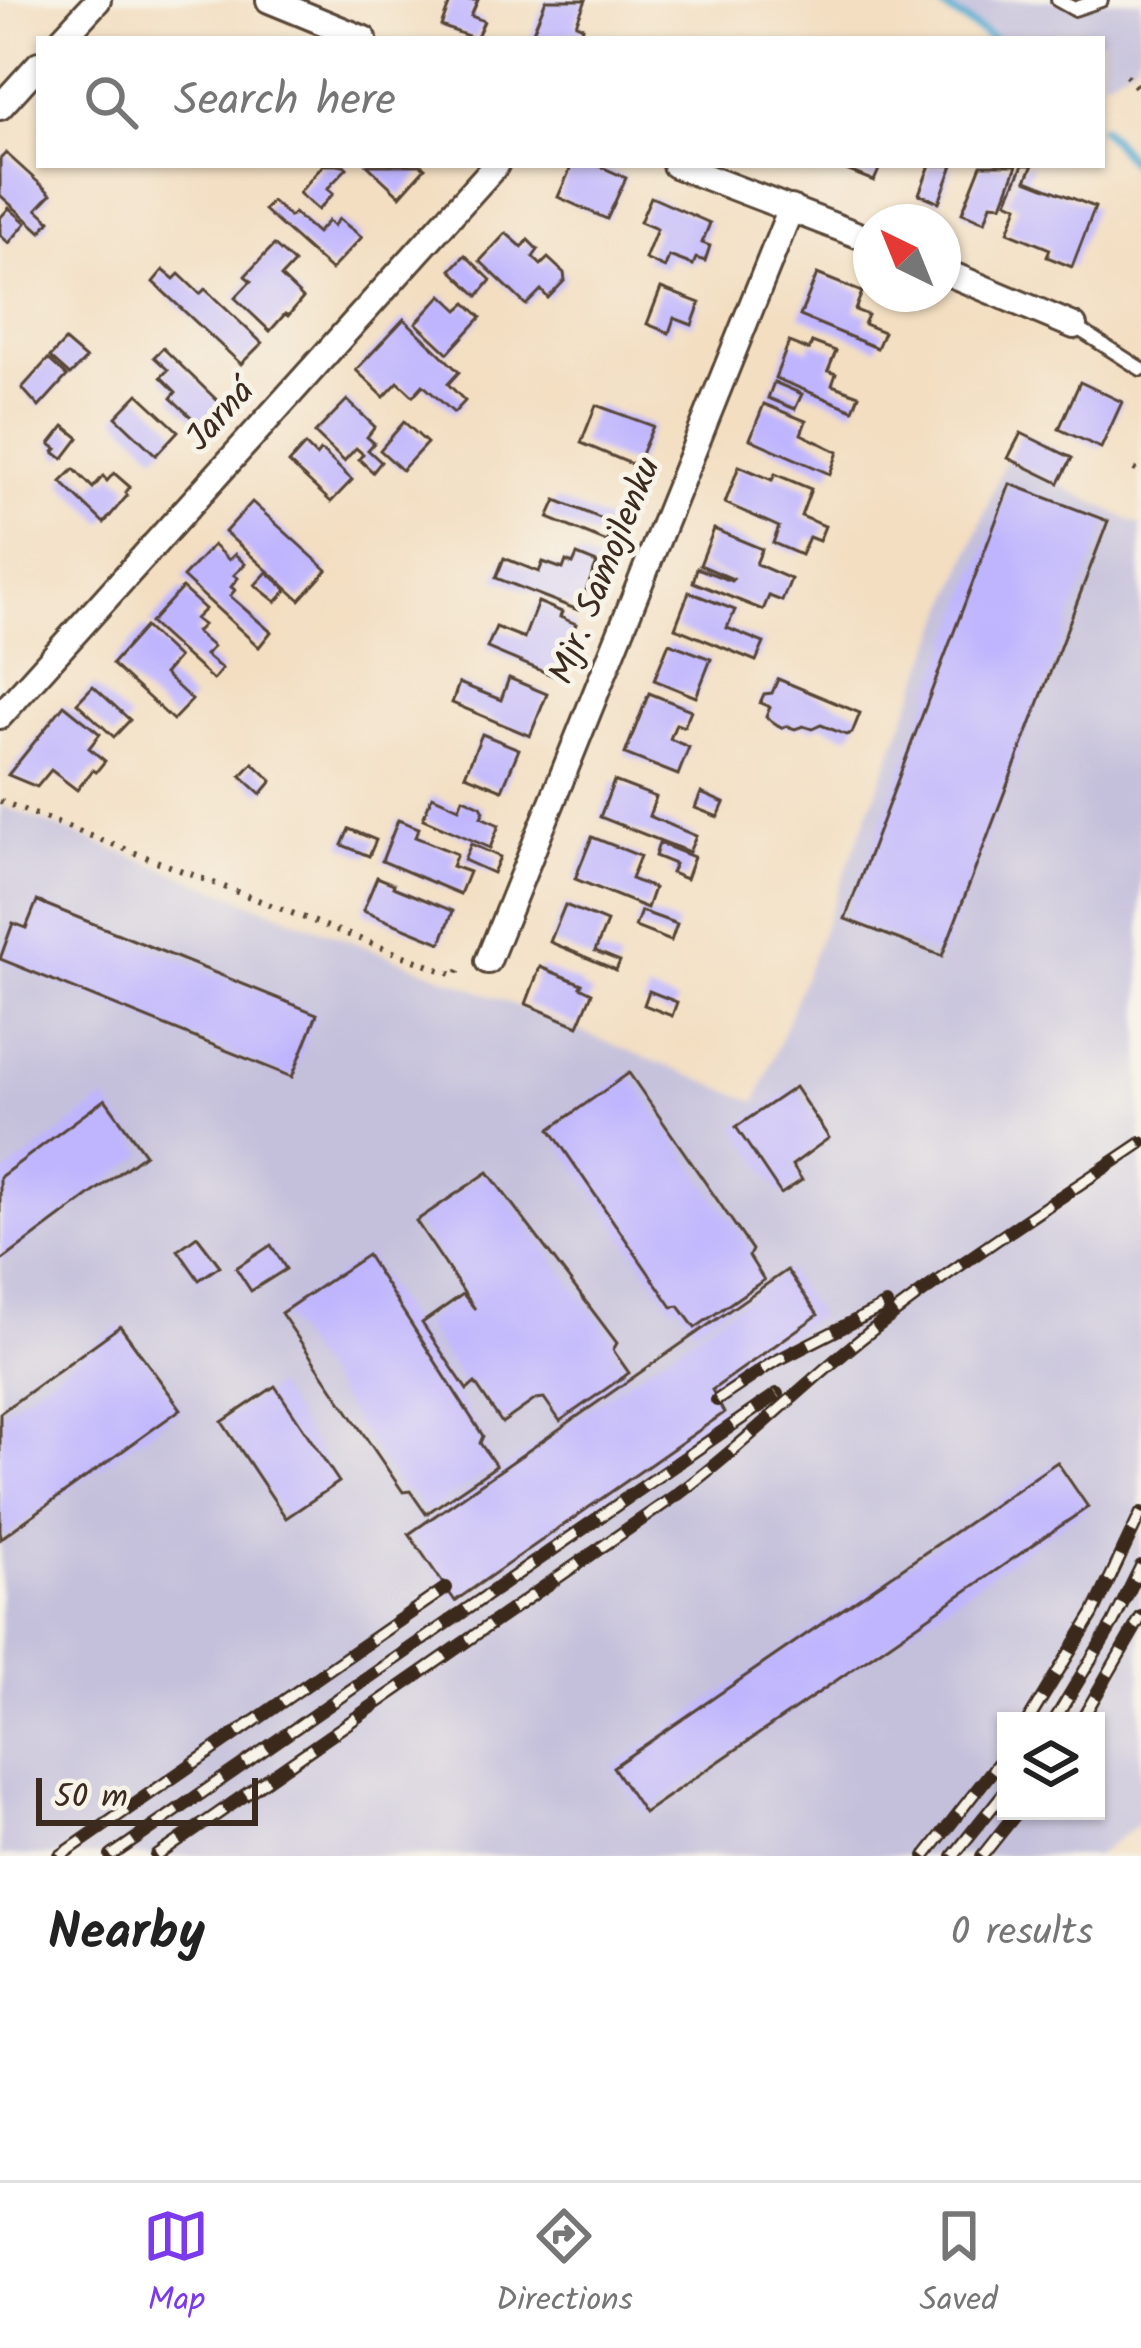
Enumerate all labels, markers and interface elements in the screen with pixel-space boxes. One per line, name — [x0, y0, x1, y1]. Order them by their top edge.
search box — [36, 36, 1105, 168]
text: Search here — [174, 66, 396, 138]
icon: search — [78, 69, 144, 135]
north arrow — [853, 204, 961, 312]
street label: Jarná — [172, 364, 272, 465]
street label: Mjr. Samojlenku — [534, 449, 678, 693]
map controls — [997, 1712, 1105, 1820]
button: layers — [997, 1712, 1105, 1820]
scale bar — [36, 1772, 258, 1825]
text: 50 m — [54, 1772, 128, 1825]
text: Nearby — [48, 1894, 205, 1975]
text: 0 results — [951, 1903, 1093, 1965]
tab: Map — [143, 2203, 209, 2328]
tab: Directions — [496, 2203, 633, 2328]
tab: Saved — [919, 2203, 998, 2328]

